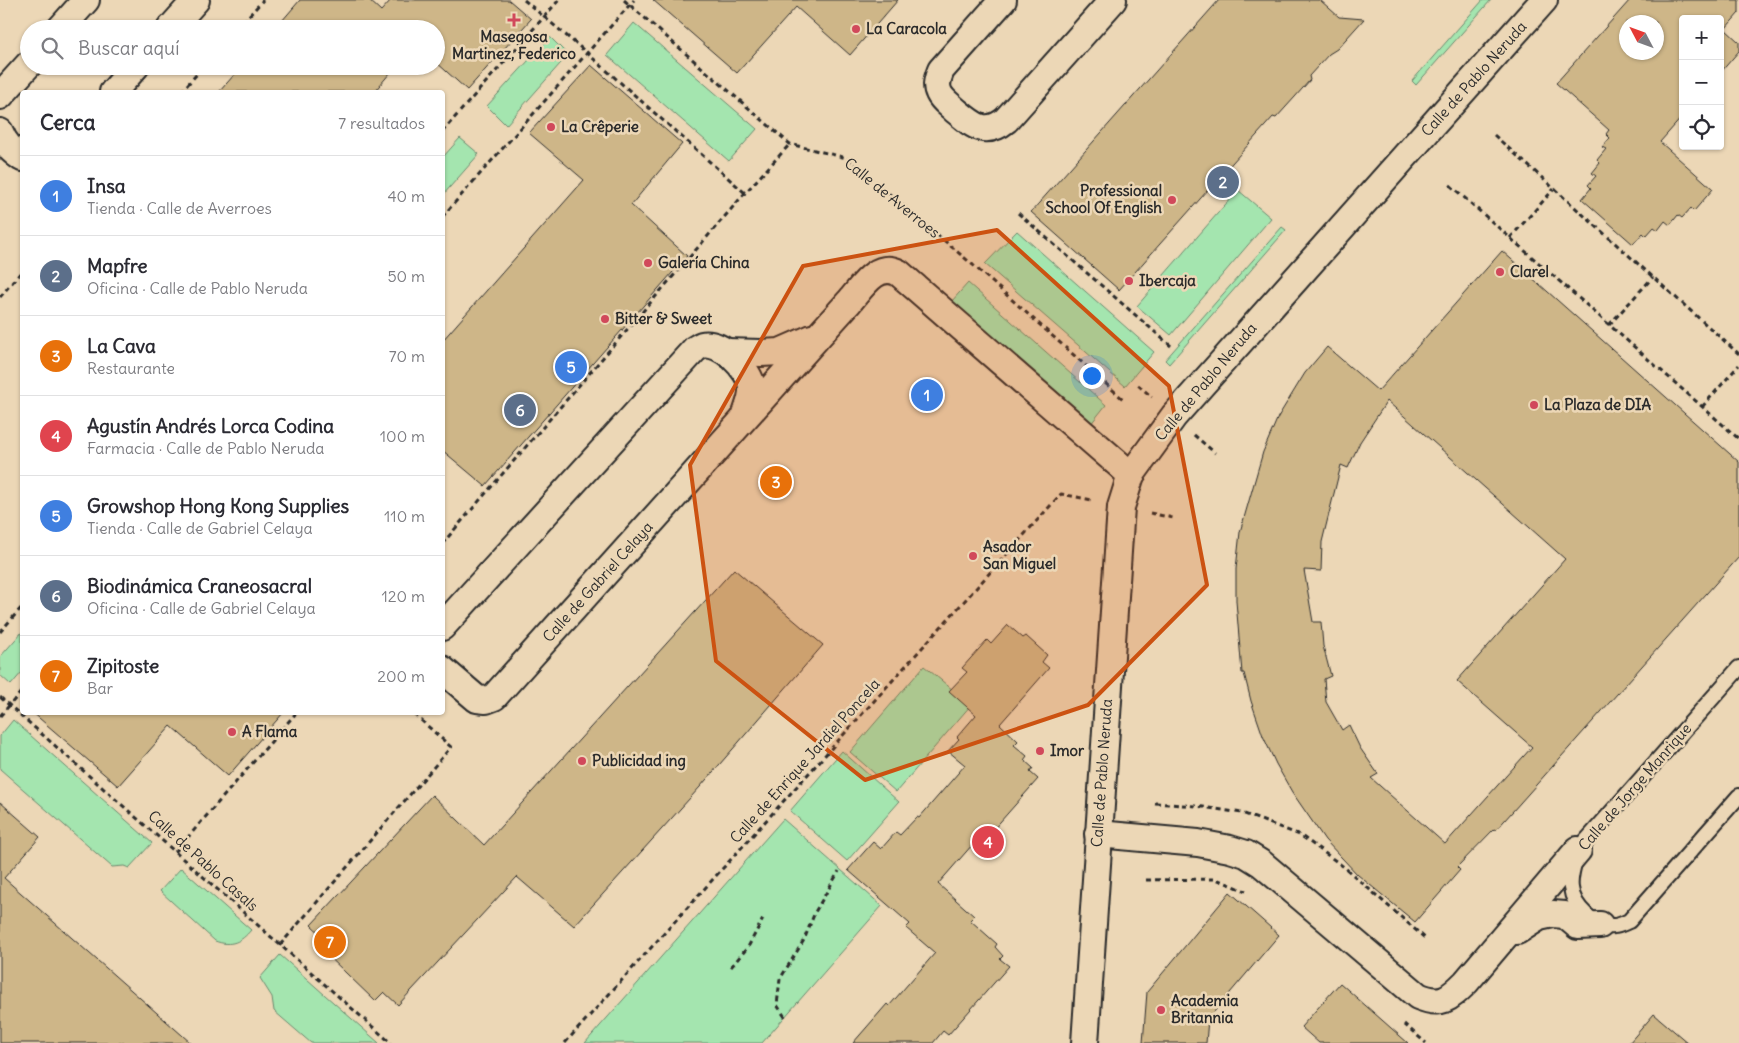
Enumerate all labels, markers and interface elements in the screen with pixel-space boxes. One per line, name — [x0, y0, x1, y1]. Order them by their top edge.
marker: Masegosa Martinez, Federico — [508, 14, 520, 26]
north arrow — [1619, 15, 1664, 60]
map controls — [1679, 15, 1724, 150]
button: + — [1679, 15, 1724, 60]
street label: Calle de Pablo Neruda — [1417, 17, 1531, 140]
place label: La Caracola — [866, 19, 947, 38]
search box — [20, 20, 445, 75]
marker: La Caracola — [850, 23, 862, 35]
place label: Masegosa Martinez, Federico — [452, 27, 576, 63]
icon: search — [38, 34, 66, 62]
text: Buscar aquí — [78, 36, 179, 60]
button: − — [1679, 60, 1724, 105]
button: locate — [1679, 105, 1724, 150]
text: Cerca — [40, 109, 95, 136]
text: 7 resultados — [338, 113, 425, 133]
place label: La Crêperie — [561, 117, 639, 137]
marker: La Crêperie — [545, 121, 557, 133]
street label: Calle de Averroes — [841, 153, 944, 242]
pin: 2 — [1207, 163, 1239, 201]
text: Insa — [87, 174, 126, 198]
place label: Professional School Of English — [1046, 181, 1162, 218]
text: 1 — [53, 186, 59, 206]
text: 40 m — [387, 186, 425, 206]
marker: Professional School Of English — [1166, 194, 1178, 206]
text: Tienda · Calle de Averroes — [87, 198, 272, 218]
place label: Galería China — [658, 253, 750, 272]
text: Mapfre — [87, 254, 147, 278]
marker: Galería China — [642, 257, 654, 269]
place label: Clarel — [1510, 262, 1549, 281]
text: 2 — [52, 266, 60, 286]
text: 50 m — [387, 266, 425, 286]
marker: Clarel — [1494, 266, 1506, 278]
place label: Ibercaja — [1139, 271, 1196, 290]
marker: Ibercaja — [1123, 275, 1135, 287]
text: Oficina · Calle de Pablo Neruda — [87, 278, 308, 298]
place label: Bitter & Sweet — [615, 309, 713, 328]
marker: Bitter & Sweet — [599, 313, 611, 325]
street label: Calle de Pablo Neruda — [1151, 318, 1261, 445]
text: La Cava — [87, 334, 156, 358]
text: 3 — [51, 346, 61, 366]
text: 70 m — [389, 346, 425, 366]
pin: 5 — [555, 348, 587, 386]
text: Restaurante — [87, 358, 175, 378]
your location — [1079, 363, 1105, 389]
pin: 1 — [911, 376, 943, 414]
pin: 6 — [504, 391, 536, 429]
place label: La Plaza de DIA — [1544, 395, 1652, 414]
marker: La Plaza de DIA — [1528, 399, 1540, 411]
text: Agustín Andrés Lorca Codina — [87, 414, 334, 438]
text: 4 — [51, 426, 61, 446]
text: 100 m — [380, 426, 425, 446]
text: Farmacia · Calle de Pablo Neruda — [87, 438, 324, 458]
pin: 3 — [760, 463, 792, 501]
text: Growshop Hong Kong Supplies — [87, 494, 349, 518]
text: 5 — [51, 506, 61, 526]
text: 110 m — [384, 506, 425, 526]
street label: Calle de Gabriel Celaya — [538, 517, 657, 646]
text: Tienda · Calle de Gabriel Celaya — [87, 518, 313, 538]
place label: Asador San Miguel — [983, 537, 1056, 574]
marker: Asador San Miguel — [967, 550, 979, 562]
text: Biodinámica Craneosacral — [87, 574, 312, 598]
text: 6 — [51, 586, 61, 606]
text: 120 m — [382, 586, 425, 606]
text: Oficina · Calle de Gabriel Celaya — [87, 598, 316, 618]
text: Zipitoste — [87, 654, 159, 678]
text: 7 — [52, 666, 60, 686]
text: 200 m — [377, 666, 425, 686]
street label: Calle de Enrique Jardiel Poncela — [726, 674, 884, 847]
text: Bar — [87, 678, 113, 698]
street label: Calle de Pablo Neruda — [1087, 698, 1116, 848]
street label: Calle de Jorge Manrique — [1574, 719, 1695, 854]
place label: A Flama — [242, 722, 298, 741]
marker: A Flama — [226, 726, 238, 738]
place label: Imor — [1050, 741, 1085, 760]
marker: Imor — [1034, 745, 1046, 757]
place label: Publicidad ing — [592, 751, 686, 771]
marker: Publicidad ing — [576, 755, 588, 767]
street label: Calle de Pablo Casals — [144, 806, 263, 915]
pin: 4 — [972, 823, 1004, 861]
pin: 7 — [314, 923, 346, 961]
place label: Academia Britannia — [1171, 991, 1239, 1027]
marker: Academia Britannia — [1155, 1004, 1167, 1016]

